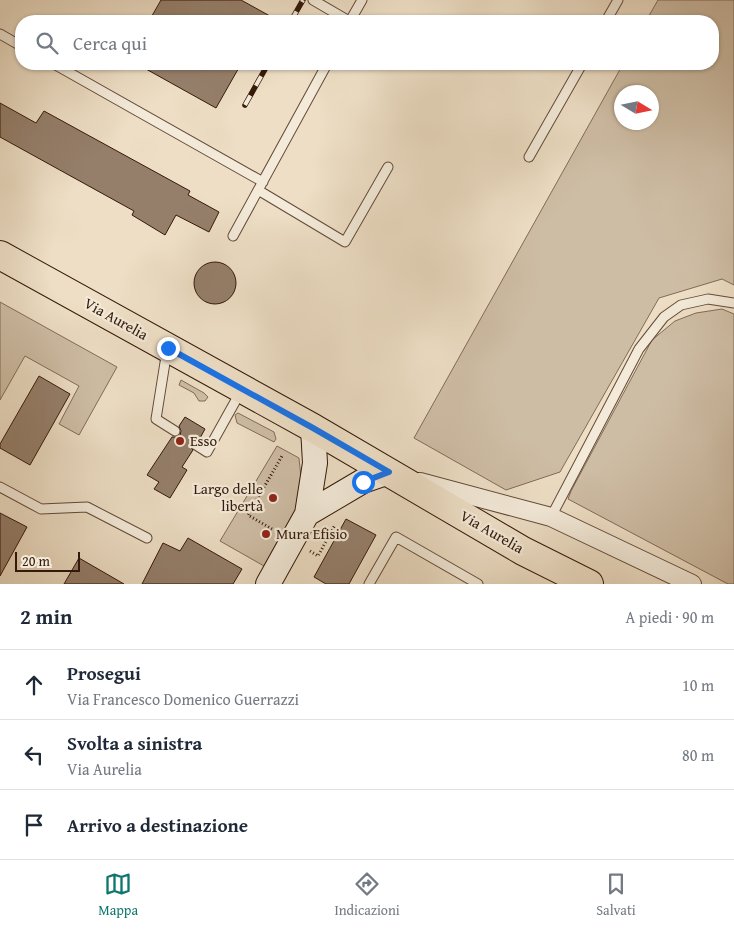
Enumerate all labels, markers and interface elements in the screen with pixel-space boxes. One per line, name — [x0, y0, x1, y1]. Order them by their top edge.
search box — [15, 15, 719, 70]
icon: search — [33, 29, 61, 57]
text: Cerca qui — [73, 29, 147, 57]
north arrow — [614, 85, 659, 130]
street label: Via Aurelia — [80, 292, 152, 345]
route end — [157, 337, 180, 360]
place label: Esso — [190, 430, 217, 451]
marker: Esso — [174, 435, 186, 447]
route start — [352, 471, 375, 494]
place label: Largo delle libertà — [193, 478, 263, 516]
marker: Largo delle libertà — [267, 492, 279, 504]
street label: Via Aurelia — [457, 505, 528, 558]
place label: Mura Efisio — [276, 523, 348, 544]
marker: Mura Efisio — [260, 528, 272, 540]
scale bar — [15, 549, 80, 572]
text: 20 m — [22, 551, 50, 571]
text: 2 min — [20, 601, 72, 632]
text: A piedi · 90 m — [625, 605, 714, 629]
text: Prosegui — [67, 659, 141, 687]
icon: ahead — [20, 671, 48, 699]
text: 10 m — [682, 673, 714, 697]
text: Via Francesco Domenico Guerrazzi — [67, 687, 299, 711]
text: Svolta a sinistra — [67, 729, 202, 757]
icon: left — [20, 741, 48, 769]
text: 80 m — [682, 743, 714, 767]
text: Via Aurelia — [67, 757, 142, 781]
icon: arrive — [20, 811, 48, 839]
text: Arrivo a destinazione — [67, 811, 248, 839]
tab: Mappa — [98, 870, 138, 920]
tab: Indicazioni — [334, 870, 400, 920]
tab: Salvati — [596, 870, 636, 920]

